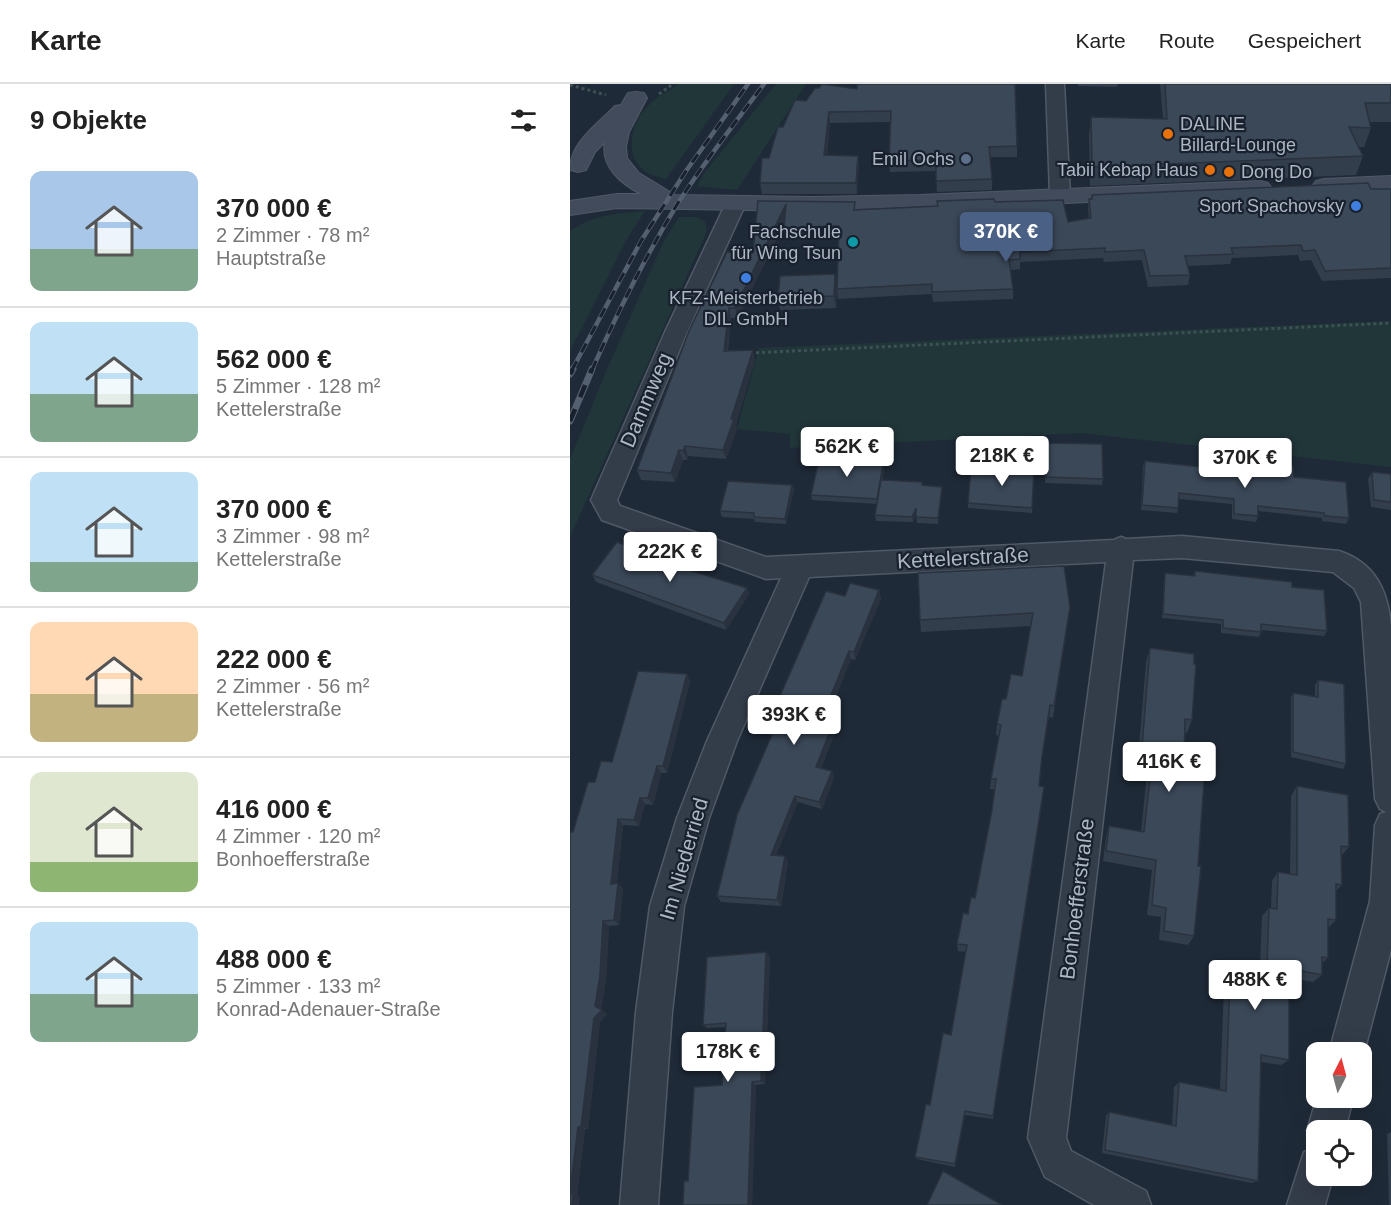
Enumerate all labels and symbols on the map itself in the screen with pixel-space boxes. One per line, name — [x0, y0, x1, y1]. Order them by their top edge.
place label: DALINE Billard-Lounge — [1180, 114, 1296, 155]
marker: DALINE Billard-Lounge — [1161, 127, 1175, 141]
place label: Emil Ochs — [872, 149, 954, 169]
marker: Emil Ochs — [959, 152, 973, 166]
place label: Tabii Kebap Haus — [1057, 160, 1198, 180]
place label: Dong Do — [1241, 162, 1312, 182]
marker: Tabii Kebap Haus — [1203, 163, 1217, 177]
marker: Dong Do — [1222, 165, 1236, 179]
place label: Sport Spachovsky — [1199, 196, 1344, 216]
marker: Sport Spachovsky — [1349, 199, 1363, 213]
pin: 370K € — [957, 212, 1055, 263]
place label: Fachschule für Wing Tsun — [731, 222, 841, 263]
marker: Fachschule für Wing Tsun — [846, 235, 860, 249]
marker: KFZ-Meisterbetrieb DIL GmbH — [739, 271, 753, 285]
place label: KFZ-Meisterbetrieb DIL GmbH — [669, 288, 823, 329]
street label: Dammweg — [615, 349, 676, 450]
pin: 562K € — [798, 427, 896, 478]
pin: 218K € — [953, 436, 1051, 487]
pin: 370K € — [1196, 438, 1294, 489]
pin: 222K € — [621, 532, 719, 583]
street label: Kettelerstraße — [897, 543, 1029, 572]
pin: 393K € — [745, 695, 843, 746]
pin: 416K € — [1120, 742, 1218, 793]
street label: Im Niederried — [655, 795, 712, 923]
street label: Bonhoefferstraße — [1055, 817, 1098, 981]
pin: 488K € — [1206, 960, 1304, 1011]
pin: 178K € — [679, 1032, 777, 1083]
north arrow — [1306, 1042, 1372, 1108]

